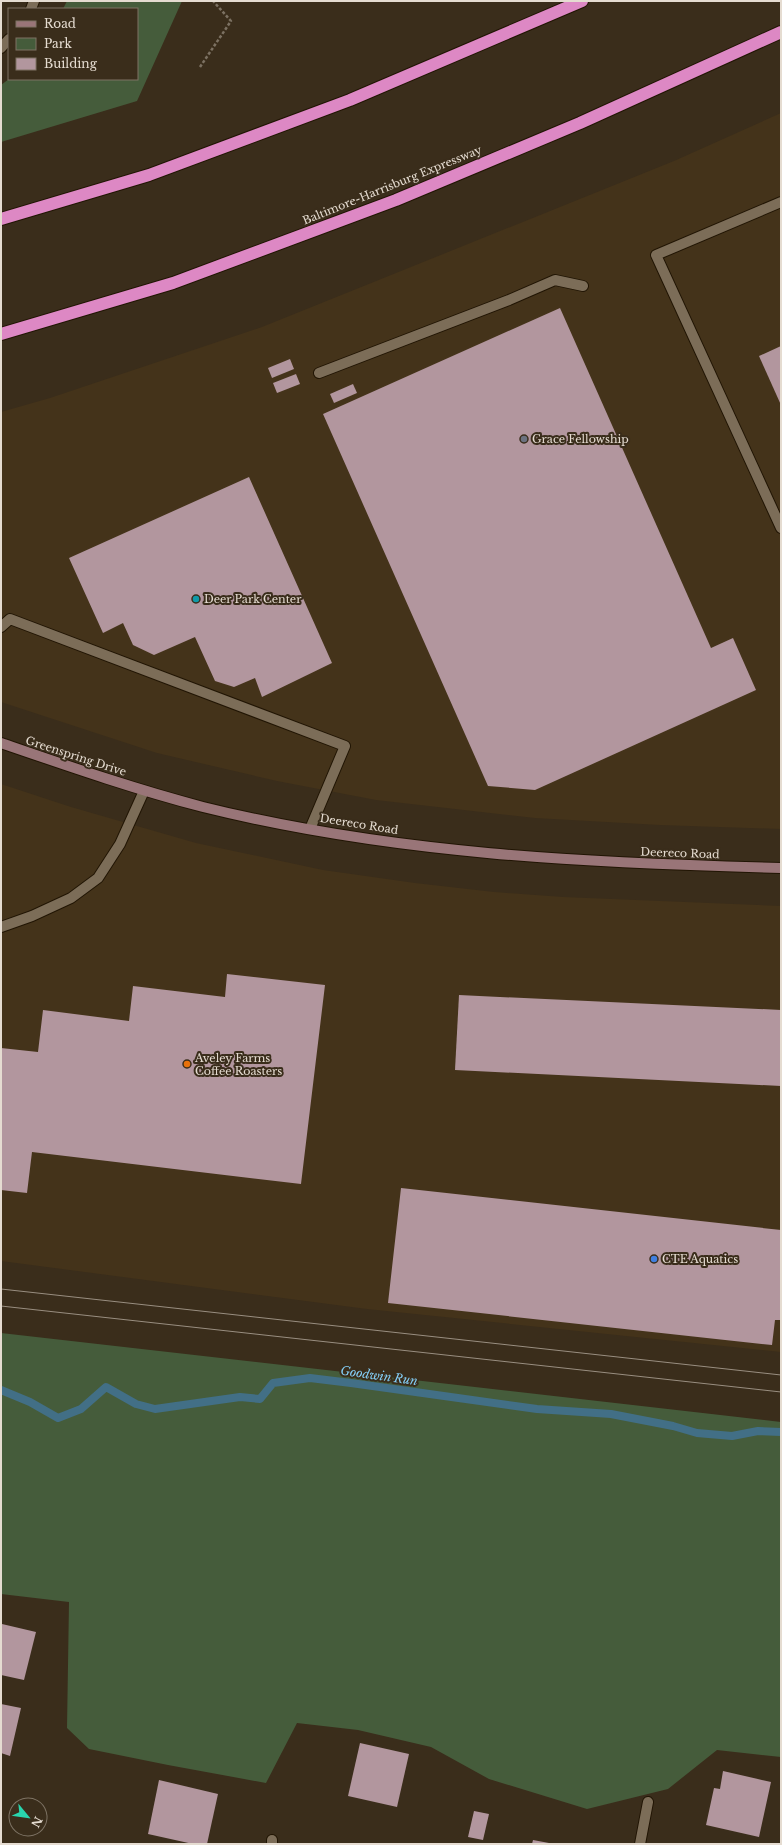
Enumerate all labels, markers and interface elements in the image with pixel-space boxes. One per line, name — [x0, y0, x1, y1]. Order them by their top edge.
legend — [8, 8, 138, 80]
text: Road — [44, 16, 76, 31]
text: Park — [44, 36, 72, 51]
text: Building — [44, 56, 98, 71]
street label: Baltimore-Harrisburg Expressway — [300, 143, 484, 227]
place label: Grace Fellowship — [532, 432, 629, 446]
marker: Grace Fellowship — [519, 434, 529, 444]
place label: Deer Park Center — [204, 592, 302, 606]
marker: Deer Park Center — [191, 594, 201, 604]
street label: Greenspring Drive — [24, 733, 128, 779]
street label: Deereco Road — [319, 811, 400, 837]
street label: Deereco Road — [640, 845, 720, 861]
place label: Aveley Farms Coffee Roasters — [194, 1051, 282, 1078]
marker: Aveley Farms Coffee Roasters — [182, 1059, 192, 1069]
place label: CTE Aquatics — [662, 1252, 738, 1266]
marker: CTE Aquatics — [649, 1254, 659, 1264]
water label: Goodwin Run — [339, 1363, 419, 1388]
north arrow — [8, 1797, 48, 1837]
text: N — [28, 1814, 45, 1830]

